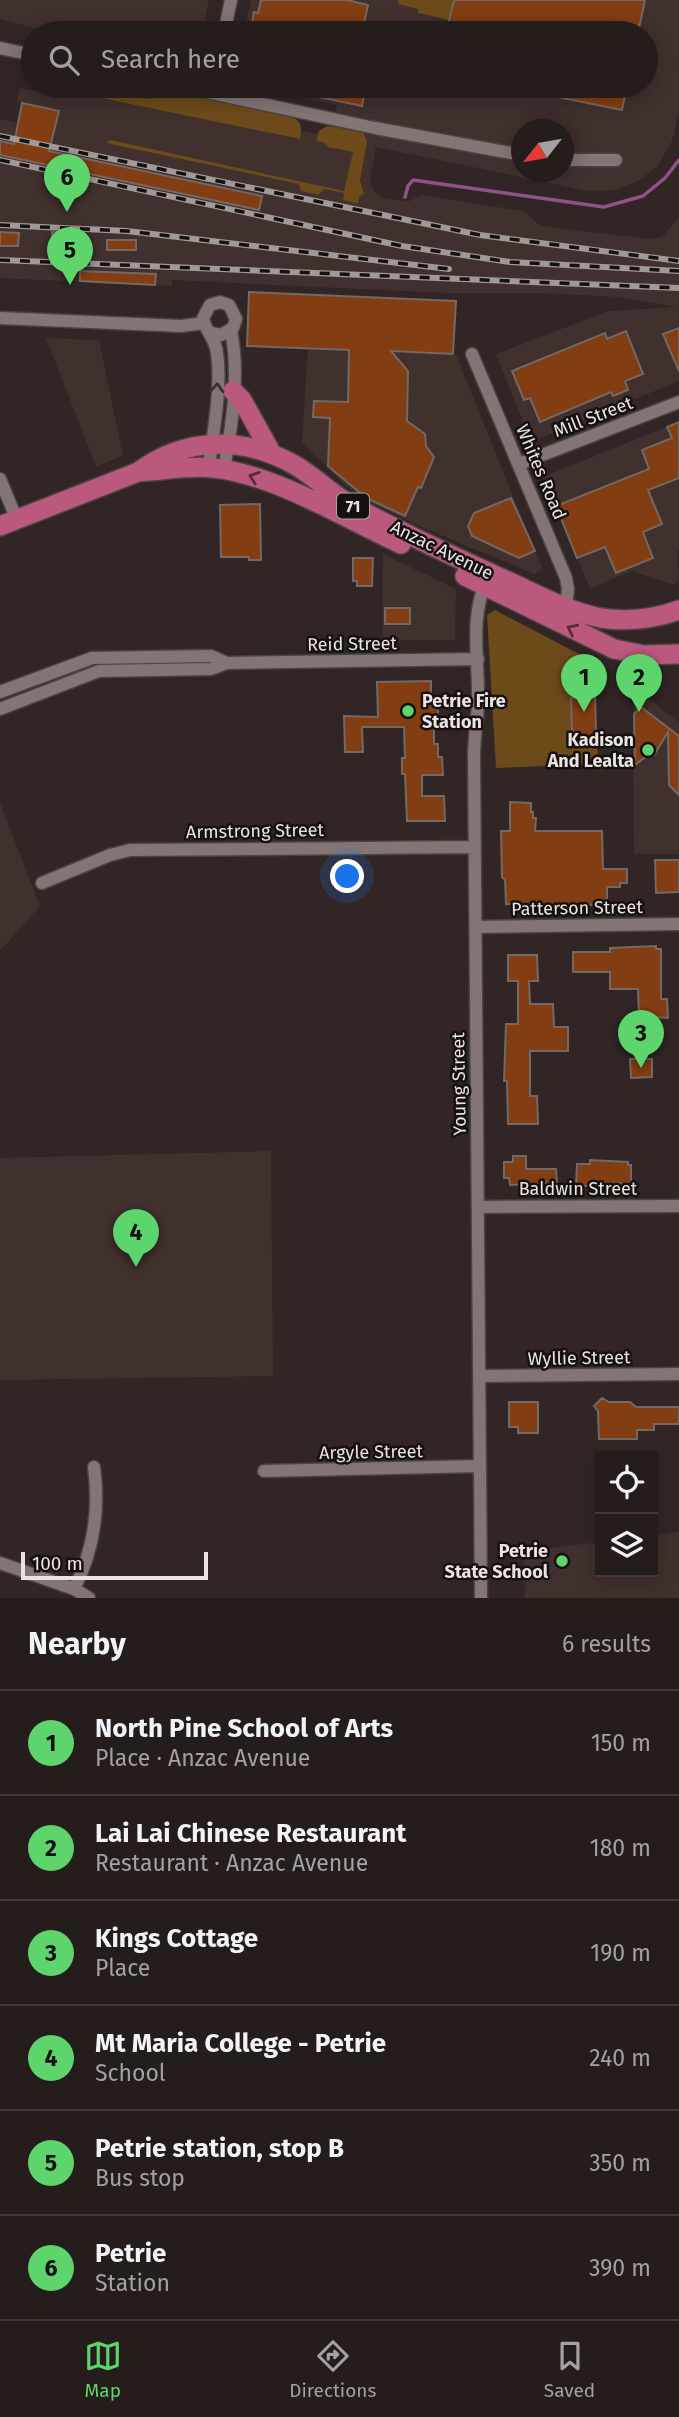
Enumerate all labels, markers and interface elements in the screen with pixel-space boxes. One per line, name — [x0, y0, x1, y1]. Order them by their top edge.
search box — [21, 21, 658, 98]
icon: search — [45, 41, 83, 79]
text: Search here — [101, 44, 240, 75]
north arrow — [511, 119, 574, 182]
pin: 6 — [44, 154, 90, 212]
pin: 5 — [47, 227, 93, 285]
one-way arrow — [209, 382, 224, 393]
street label: Mill Street — [550, 392, 636, 442]
street label: Whites Road — [511, 421, 571, 523]
one-way arrow — [249, 471, 261, 485]
road number: 71 — [337, 494, 369, 519]
street label: Anzac Avenue — [387, 516, 497, 584]
one-way arrow — [567, 623, 579, 637]
street label: Reid Street — [307, 632, 398, 656]
pin: 1 — [561, 654, 607, 712]
pin: 2 — [616, 654, 662, 712]
place label: Petrie Fire Station — [422, 690, 506, 733]
marker: Petrie Fire Station — [400, 703, 416, 719]
place label: Kadison And Lealta — [547, 729, 634, 772]
marker: Kadison And Lealta — [640, 742, 656, 758]
street label: Armstrong Street — [186, 819, 325, 843]
your location — [330, 859, 364, 893]
street label: Patterson Street — [511, 896, 643, 920]
pin: 3 — [618, 1010, 664, 1068]
street label: Young Street — [447, 1032, 471, 1136]
street label: Baldwin Street — [519, 1178, 638, 1200]
pin: 4 — [113, 1209, 159, 1267]
street label: Wyllie Street — [527, 1346, 631, 1370]
street label: Argyle Street — [319, 1440, 424, 1464]
map controls — [595, 1451, 658, 1577]
button: locate — [595, 1451, 658, 1514]
button: layers — [595, 1514, 658, 1577]
place label: Petrie State School — [445, 1540, 549, 1583]
scale bar — [21, 1549, 208, 1581]
text: 100 m — [32, 1552, 83, 1575]
marker: Petrie State School — [554, 1553, 570, 1569]
text: Nearby — [28, 1626, 126, 1662]
text: 6 results — [562, 1630, 651, 1658]
text: North Pine School of Arts — [95, 1713, 393, 1744]
text: 1 — [46, 1729, 56, 1757]
text: 150 m — [591, 1729, 651, 1757]
text: Place · Anzac Avenue — [95, 1744, 310, 1772]
text: Lai Lai Chinese Restaurant — [95, 1818, 406, 1849]
text: 2 — [45, 1834, 57, 1862]
text: 180 m — [590, 1834, 651, 1862]
text: Restaurant · Anzac Avenue — [95, 1849, 368, 1877]
text: Kings Cottage — [95, 1923, 258, 1954]
text: 3 — [45, 1939, 57, 1967]
text: 190 m — [590, 1939, 651, 1967]
text: Place — [95, 1954, 150, 1982]
text: Mt Maria College - Petrie — [95, 2028, 386, 2059]
text: 4 — [45, 2044, 58, 2072]
text: 240 m — [589, 2044, 651, 2072]
text: School — [95, 2059, 166, 2087]
text: Petrie station, stop B — [95, 2133, 344, 2164]
text: 5 — [45, 2149, 57, 2177]
text: 350 m — [589, 2149, 651, 2177]
text: Bus stop — [95, 2164, 185, 2192]
text: Petrie — [95, 2238, 166, 2269]
text: 6 — [45, 2254, 57, 2282]
text: 390 m — [589, 2254, 651, 2282]
text: Station — [95, 2269, 170, 2297]
tab: Map — [84, 2337, 122, 2402]
tab: Directions — [289, 2337, 376, 2402]
tab: Saved — [544, 2337, 595, 2402]

